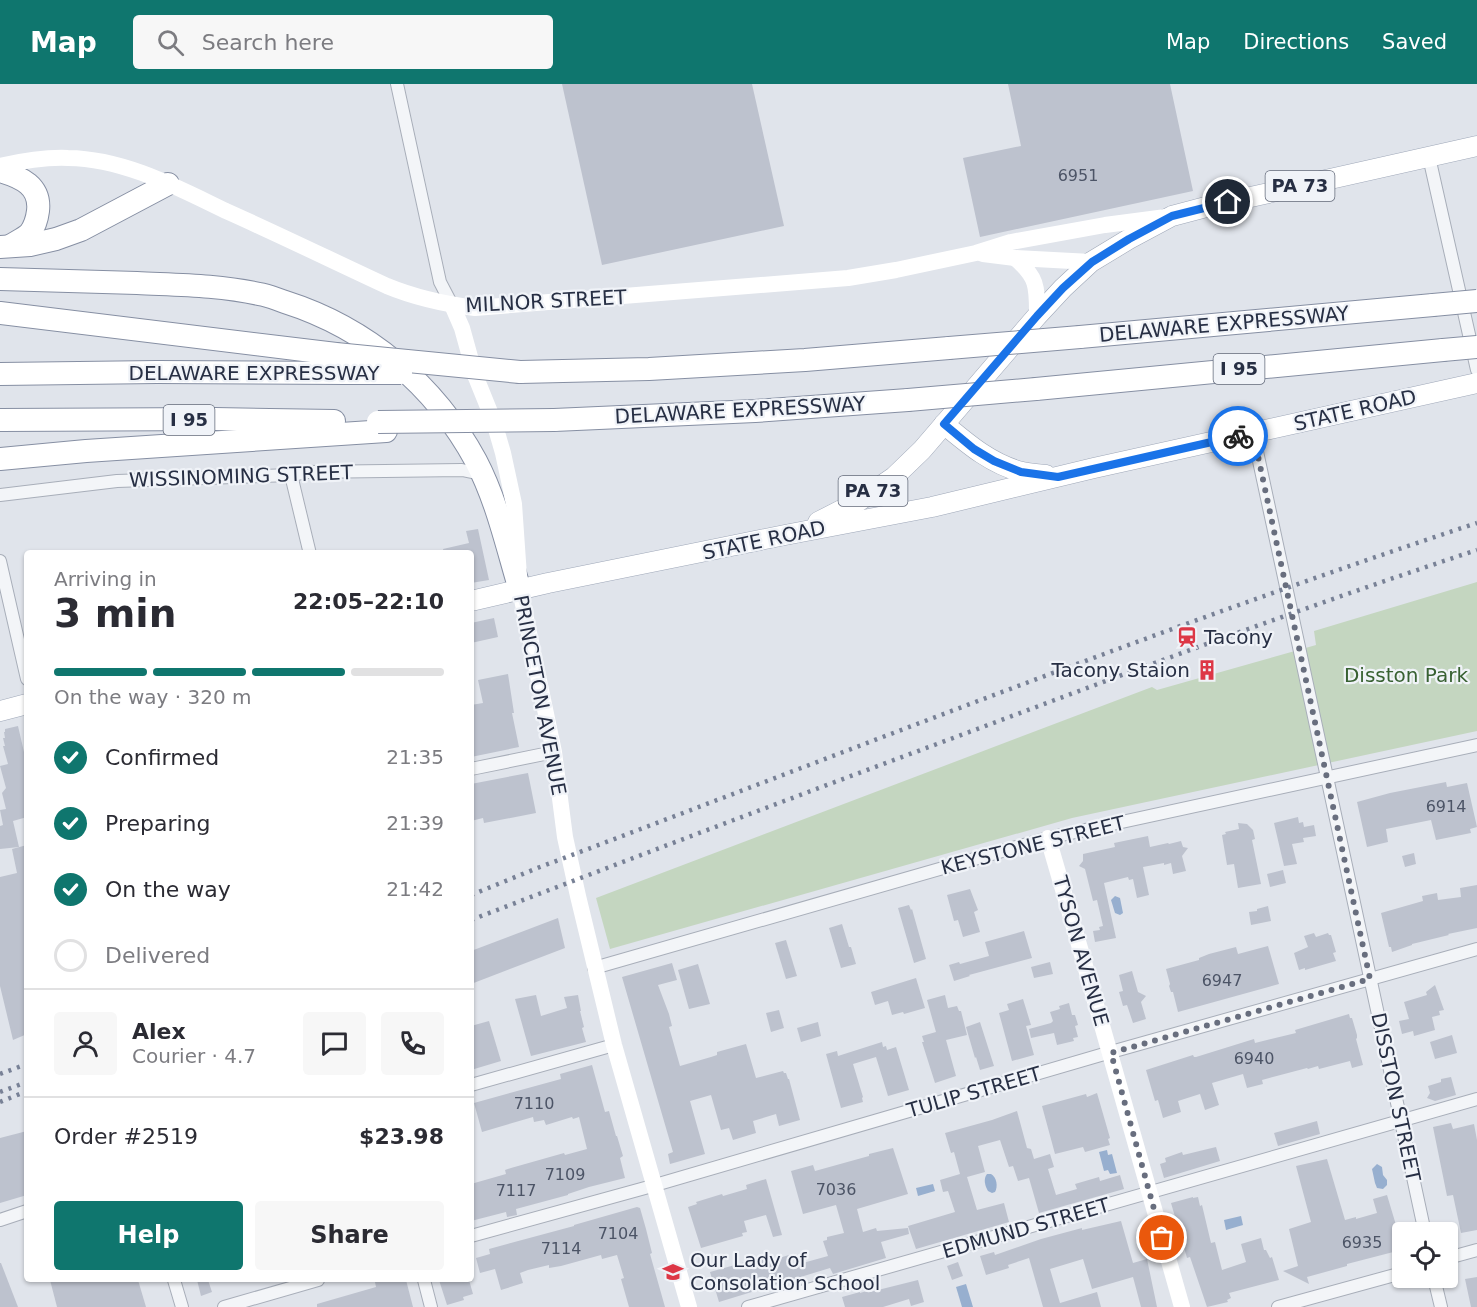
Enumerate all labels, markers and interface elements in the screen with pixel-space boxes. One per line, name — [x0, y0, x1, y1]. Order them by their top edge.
search box — [133, 15, 553, 69]
text: Map — [30, 26, 97, 59]
icon: search — [154, 26, 187, 59]
text: Search here — [202, 30, 334, 55]
text: Map — [1166, 30, 1210, 54]
text: Directions — [1243, 30, 1349, 54]
text: Saved — [1382, 30, 1447, 54]
house number: 6951 — [1058, 166, 1098, 185]
road number: PA 73 — [1266, 171, 1334, 201]
pin — [1202, 176, 1253, 227]
icon: home — [1211, 185, 1244, 218]
street label: MILNOR STREET — [465, 285, 628, 317]
street label: DELAWARE EXPRESSWAY — [1098, 301, 1351, 347]
road number: I 95 — [1214, 354, 1264, 384]
street label: DELAWARE EXPRESSWAY — [129, 361, 380, 385]
street label: STATE ROAD — [1291, 384, 1419, 436]
street label: DELAWARE EXPRESSWAY — [614, 391, 867, 429]
road number: I 95 — [164, 405, 214, 435]
courier — [1208, 406, 1268, 466]
icon: bike — [1222, 420, 1255, 453]
street label: WISSINOMING STREET — [129, 460, 354, 492]
road number: PA 73 — [838, 476, 908, 506]
street label: STATE ROAD — [700, 515, 828, 565]
text: Arriving in — [54, 567, 157, 591]
text: 22:05–22:10 — [293, 589, 444, 614]
text: 3 min — [54, 591, 176, 636]
street label: PRINCETON AVENUE — [509, 593, 571, 797]
station icon: Tacony — [1175, 625, 1199, 649]
place label: Tacony — [1203, 625, 1273, 649]
place label: Tacony Staion — [1050, 658, 1190, 682]
building icon: Tacony Staion — [1195, 658, 1219, 682]
park label: Disston Park — [1344, 663, 1468, 687]
text: On the way · 320 m — [54, 685, 252, 709]
icon: check — [54, 741, 87, 774]
text: Confirmed — [105, 745, 219, 770]
text: 21:35 — [386, 745, 444, 769]
house number: 6914 — [1426, 797, 1466, 816]
icon: check — [54, 807, 87, 840]
street label: KEYSTONE STREET — [938, 810, 1128, 879]
text: Preparing — [105, 811, 211, 836]
text: 21:39 — [386, 811, 444, 835]
street label: TYSON AVENUE — [1048, 872, 1114, 1029]
icon: check — [54, 873, 87, 906]
text: On the way — [105, 877, 231, 902]
text: 21:42 — [386, 877, 444, 901]
text: Delivered — [105, 943, 210, 968]
house number: 6947 — [1202, 971, 1242, 990]
street label: DISSTON STREET — [1366, 1010, 1426, 1185]
button: person — [54, 1012, 117, 1075]
button: chat — [303, 1012, 366, 1075]
button: phone — [381, 1012, 444, 1075]
text: Alex — [132, 1019, 186, 1044]
text: Courier · 4.7 — [132, 1044, 256, 1068]
house number: 6940 — [1234, 1049, 1274, 1068]
street label: TULIP STREET — [903, 1061, 1045, 1123]
house number: 7110 — [514, 1094, 554, 1113]
text: Order #2519 — [54, 1124, 198, 1149]
text: $23.98 — [359, 1124, 444, 1149]
house number: 7109 — [545, 1165, 585, 1184]
house number: 7036 — [816, 1180, 856, 1199]
house number: 7117 — [496, 1181, 536, 1200]
street label: EDMUND STREET — [940, 1192, 1113, 1263]
button: Help — [54, 1201, 243, 1270]
button: Share — [255, 1201, 444, 1270]
pin — [1136, 1212, 1187, 1263]
icon: bag — [1145, 1221, 1178, 1254]
map controls — [1392, 1222, 1458, 1288]
button: locate — [1392, 1222, 1458, 1288]
house number: 7104 — [598, 1224, 638, 1243]
house number: 6935 — [1342, 1233, 1382, 1252]
house number: 7114 — [541, 1239, 581, 1258]
place label: Our Lady of Consolation School — [690, 1248, 880, 1295]
school or university icon: Our Lady of Consolation School — [661, 1260, 685, 1284]

